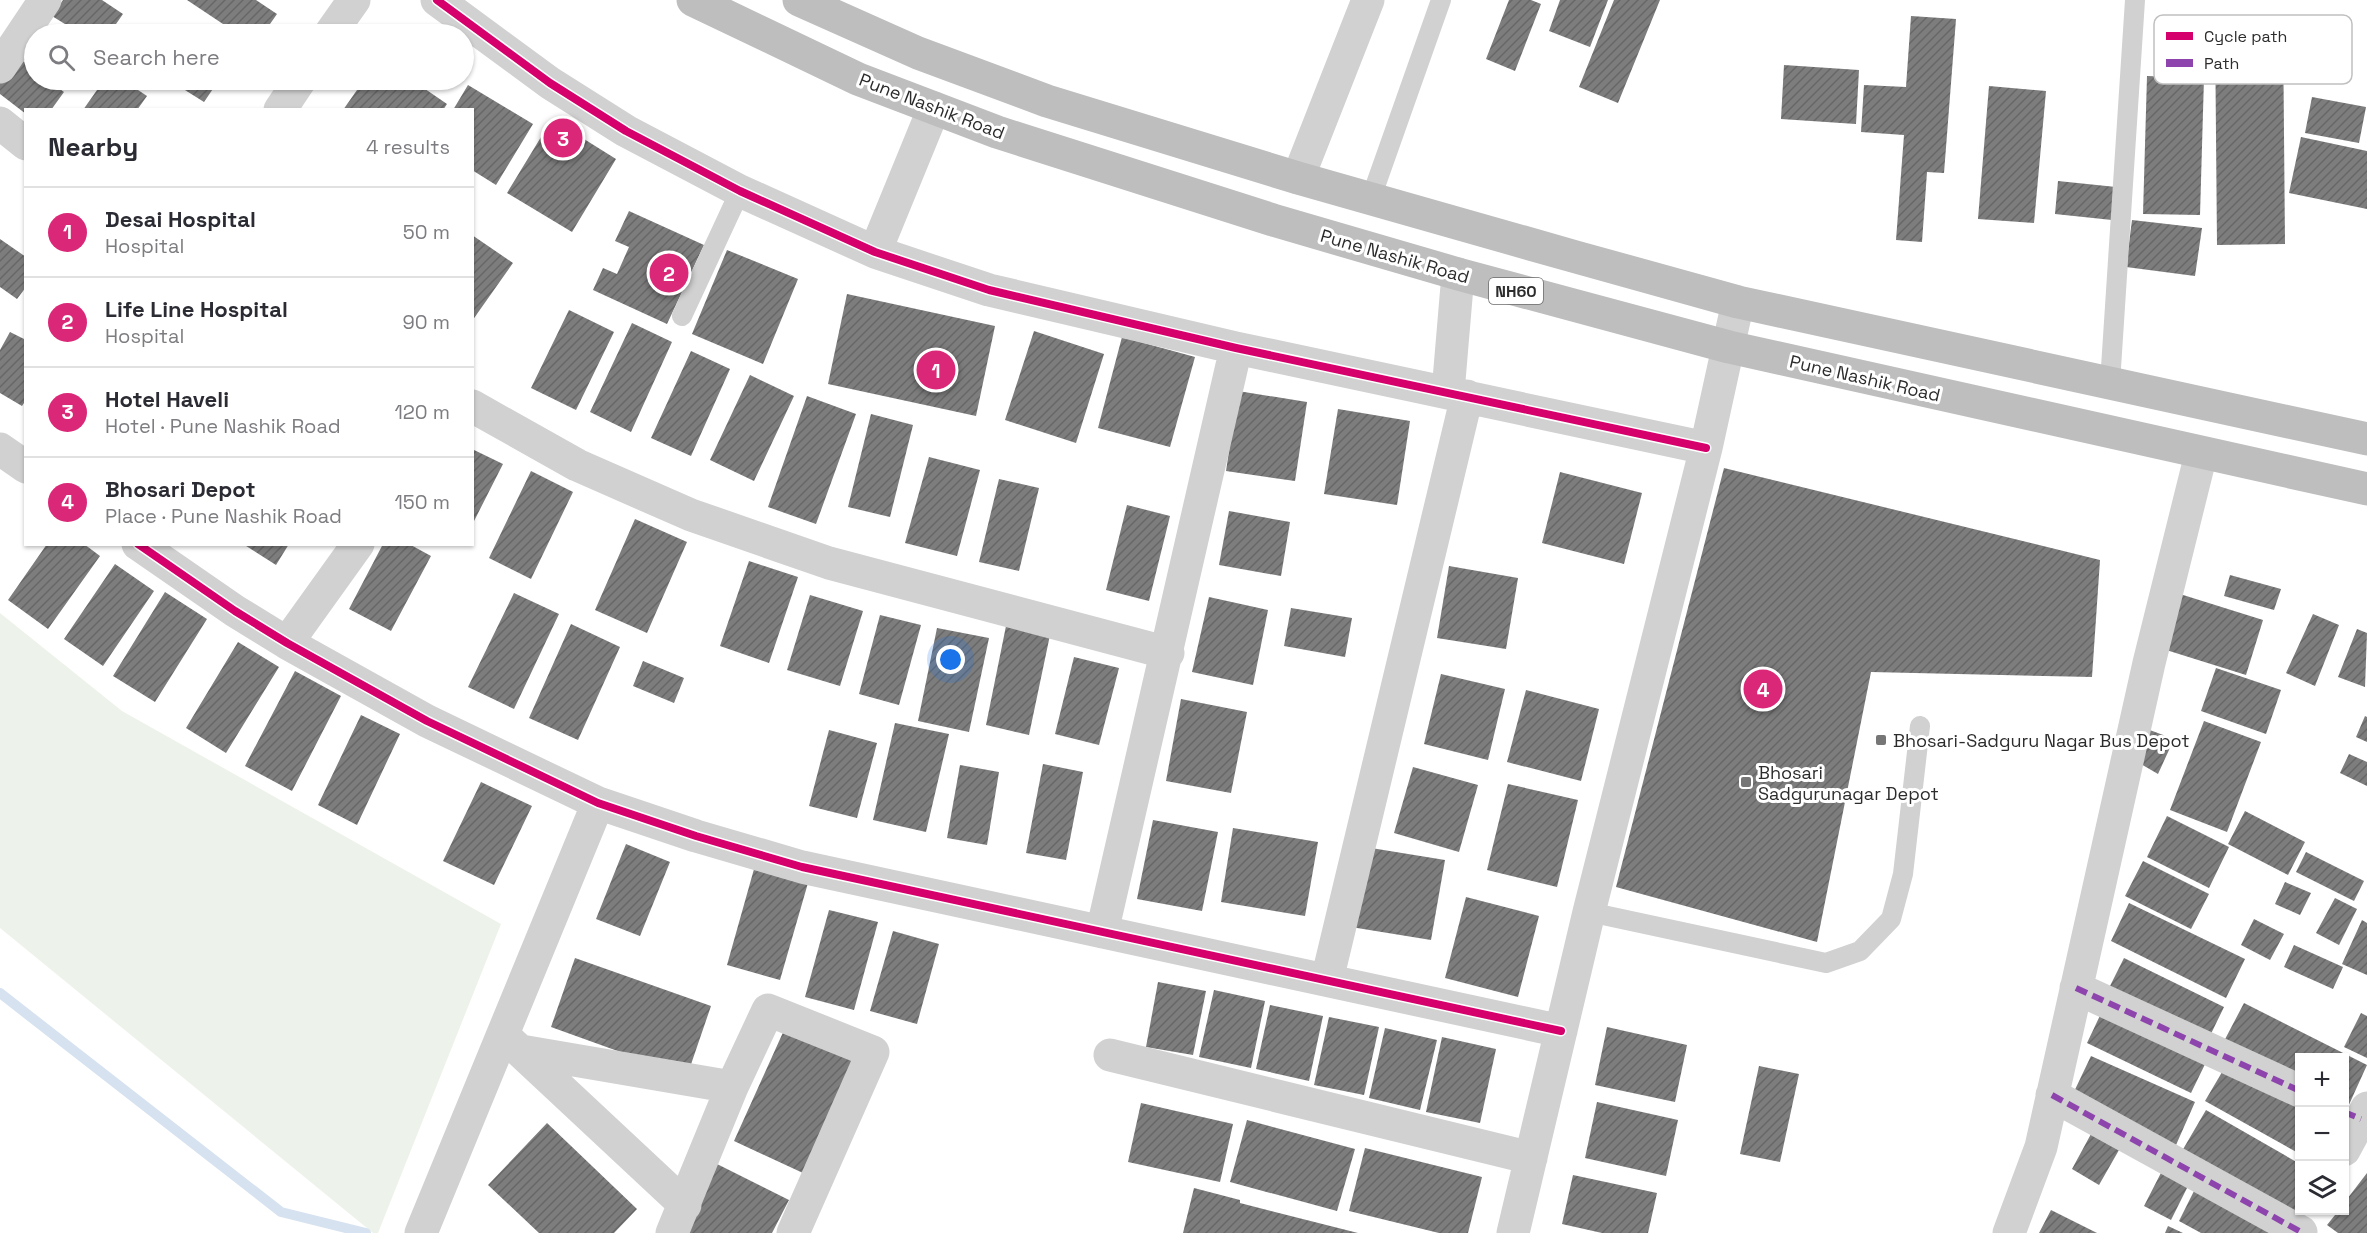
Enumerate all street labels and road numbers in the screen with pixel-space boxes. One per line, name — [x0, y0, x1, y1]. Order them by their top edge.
street label: Pune Nashik Road — [856, 68, 1008, 144]
street label: Pune Nashik Road — [1318, 224, 1472, 288]
road number: NH60 — [1489, 278, 1543, 304]
street label: Pune Nashik Road — [1787, 349, 1943, 407]

